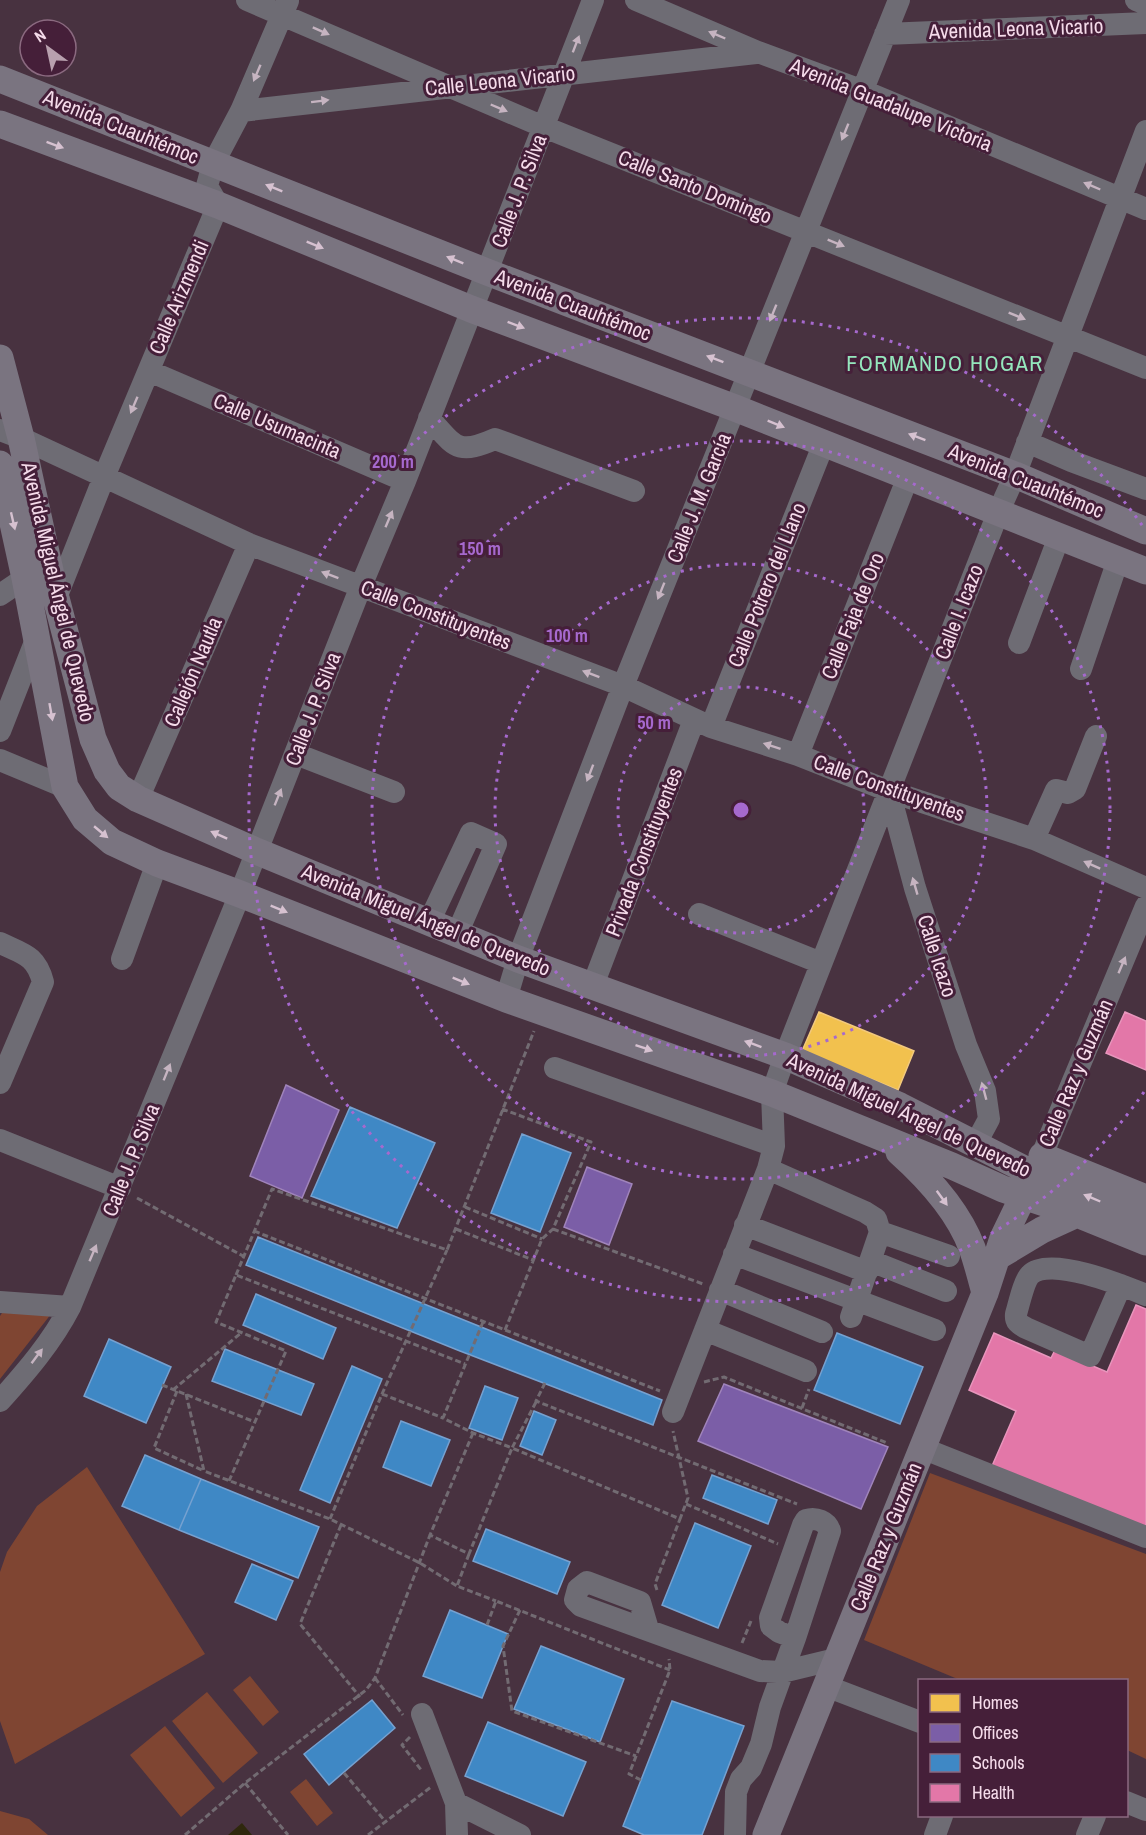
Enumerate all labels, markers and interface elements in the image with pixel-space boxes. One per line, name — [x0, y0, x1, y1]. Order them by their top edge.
street label: Avenida Leona Vicario — [927, 11, 1104, 46]
north arrow — [18, 18, 78, 78]
text: N — [30, 24, 50, 47]
one-way arrow — [312, 26, 329, 35]
one-way arrow — [708, 30, 725, 39]
one-way arrow — [572, 35, 581, 53]
street label: Avenida Guadalupe Victoria — [785, 50, 997, 159]
street label: Calle Leona Vicario — [423, 58, 577, 103]
one-way arrow — [252, 64, 261, 82]
street label: Avenida Cuauhtémoc — [38, 82, 203, 171]
one-way arrow — [311, 96, 330, 106]
one-way arrow — [491, 103, 509, 113]
one-way arrow — [840, 123, 850, 141]
street label: Calle J. P. Silva — [484, 130, 554, 252]
one-way arrow — [46, 140, 64, 150]
street label: Calle Santo Domingo — [614, 142, 777, 231]
one-way arrow — [1083, 181, 1101, 190]
one-way arrow — [264, 183, 282, 193]
street label: Calle Arizmendi — [141, 235, 216, 358]
one-way arrow — [828, 238, 846, 248]
one-way arrow — [306, 241, 324, 250]
one-way arrow — [446, 255, 464, 264]
street label: Avenida Cuauhtémoc — [490, 261, 656, 348]
one-way arrow — [768, 304, 777, 322]
one-way arrow — [1009, 311, 1027, 321]
one-way arrow — [507, 321, 525, 331]
district label: FORMANDO HOGAR — [846, 348, 1044, 378]
one-way arrow — [706, 354, 724, 364]
street label: Calle Usumacinta — [209, 386, 346, 466]
one-way arrow — [129, 397, 139, 415]
one-way arrow — [768, 420, 786, 430]
street label: Calle J. M. García — [659, 428, 738, 567]
one-way arrow — [908, 432, 926, 442]
street label: Avenida Cuauhtémoc — [943, 436, 1108, 525]
text: 200 m — [372, 449, 414, 474]
street label: Avenida Miguel Ángel de Quevedo — [14, 458, 103, 725]
street label: Calle Potrero del Llano — [720, 498, 813, 671]
one-way arrow — [384, 509, 394, 527]
one-way arrow — [9, 512, 18, 531]
text: 150 m — [459, 536, 501, 561]
street label: Calle Faja de Oro — [814, 548, 891, 683]
street label: Calle I. Icazo — [927, 560, 990, 663]
one-way arrow — [321, 570, 339, 579]
street label: Calle Constituyentes — [357, 573, 516, 657]
one-way arrow — [656, 583, 666, 601]
street label: Callejón Nautla — [156, 612, 229, 731]
text: 100 m — [546, 623, 588, 648]
street label: Calle J. P. Silva — [278, 648, 348, 770]
one-way arrow — [582, 669, 600, 678]
one-way arrow — [47, 703, 56, 722]
text: 50 m — [637, 710, 671, 735]
one-way arrow — [763, 741, 781, 751]
street label: Calle Constituyentes — [810, 747, 969, 828]
street label: Privada Constituyentes — [598, 763, 689, 941]
one-way arrow — [584, 764, 594, 782]
one-way arrow — [273, 788, 283, 806]
centre of rings — [731, 800, 751, 820]
one-way arrow — [93, 825, 108, 838]
one-way arrow — [210, 830, 228, 839]
street label: Avenida Miguel Ángel de Quevedo — [297, 856, 555, 983]
one-way arrow — [1084, 860, 1101, 869]
one-way arrow — [910, 877, 919, 895]
one-way arrow — [270, 905, 288, 914]
street label: Calle Icazo — [911, 911, 964, 1001]
one-way arrow — [1117, 956, 1127, 974]
one-way arrow — [452, 976, 470, 986]
street label: Calle Raz y Guzmán — [1031, 994, 1120, 1151]
one-way arrow — [743, 1038, 761, 1048]
one-way arrow — [635, 1043, 653, 1053]
street label: Avenida Miguel Ángel de Quevedo — [782, 1045, 1036, 1184]
one-way arrow — [162, 1063, 172, 1081]
one-way arrow — [979, 1082, 988, 1100]
street label: Calle J. P. Silva — [95, 1099, 166, 1221]
one-way arrow — [936, 1189, 948, 1205]
one-way arrow — [1083, 1193, 1101, 1202]
one-way arrow — [88, 1243, 98, 1261]
one-way arrow — [31, 1349, 43, 1364]
street label: Calle Raz y Guzmán — [843, 1458, 929, 1615]
legend — [918, 1679, 1128, 1817]
text: Homes — [972, 1690, 1019, 1715]
text: Offices — [972, 1720, 1019, 1745]
text: Schools — [972, 1750, 1025, 1775]
text: Health — [972, 1780, 1015, 1805]

